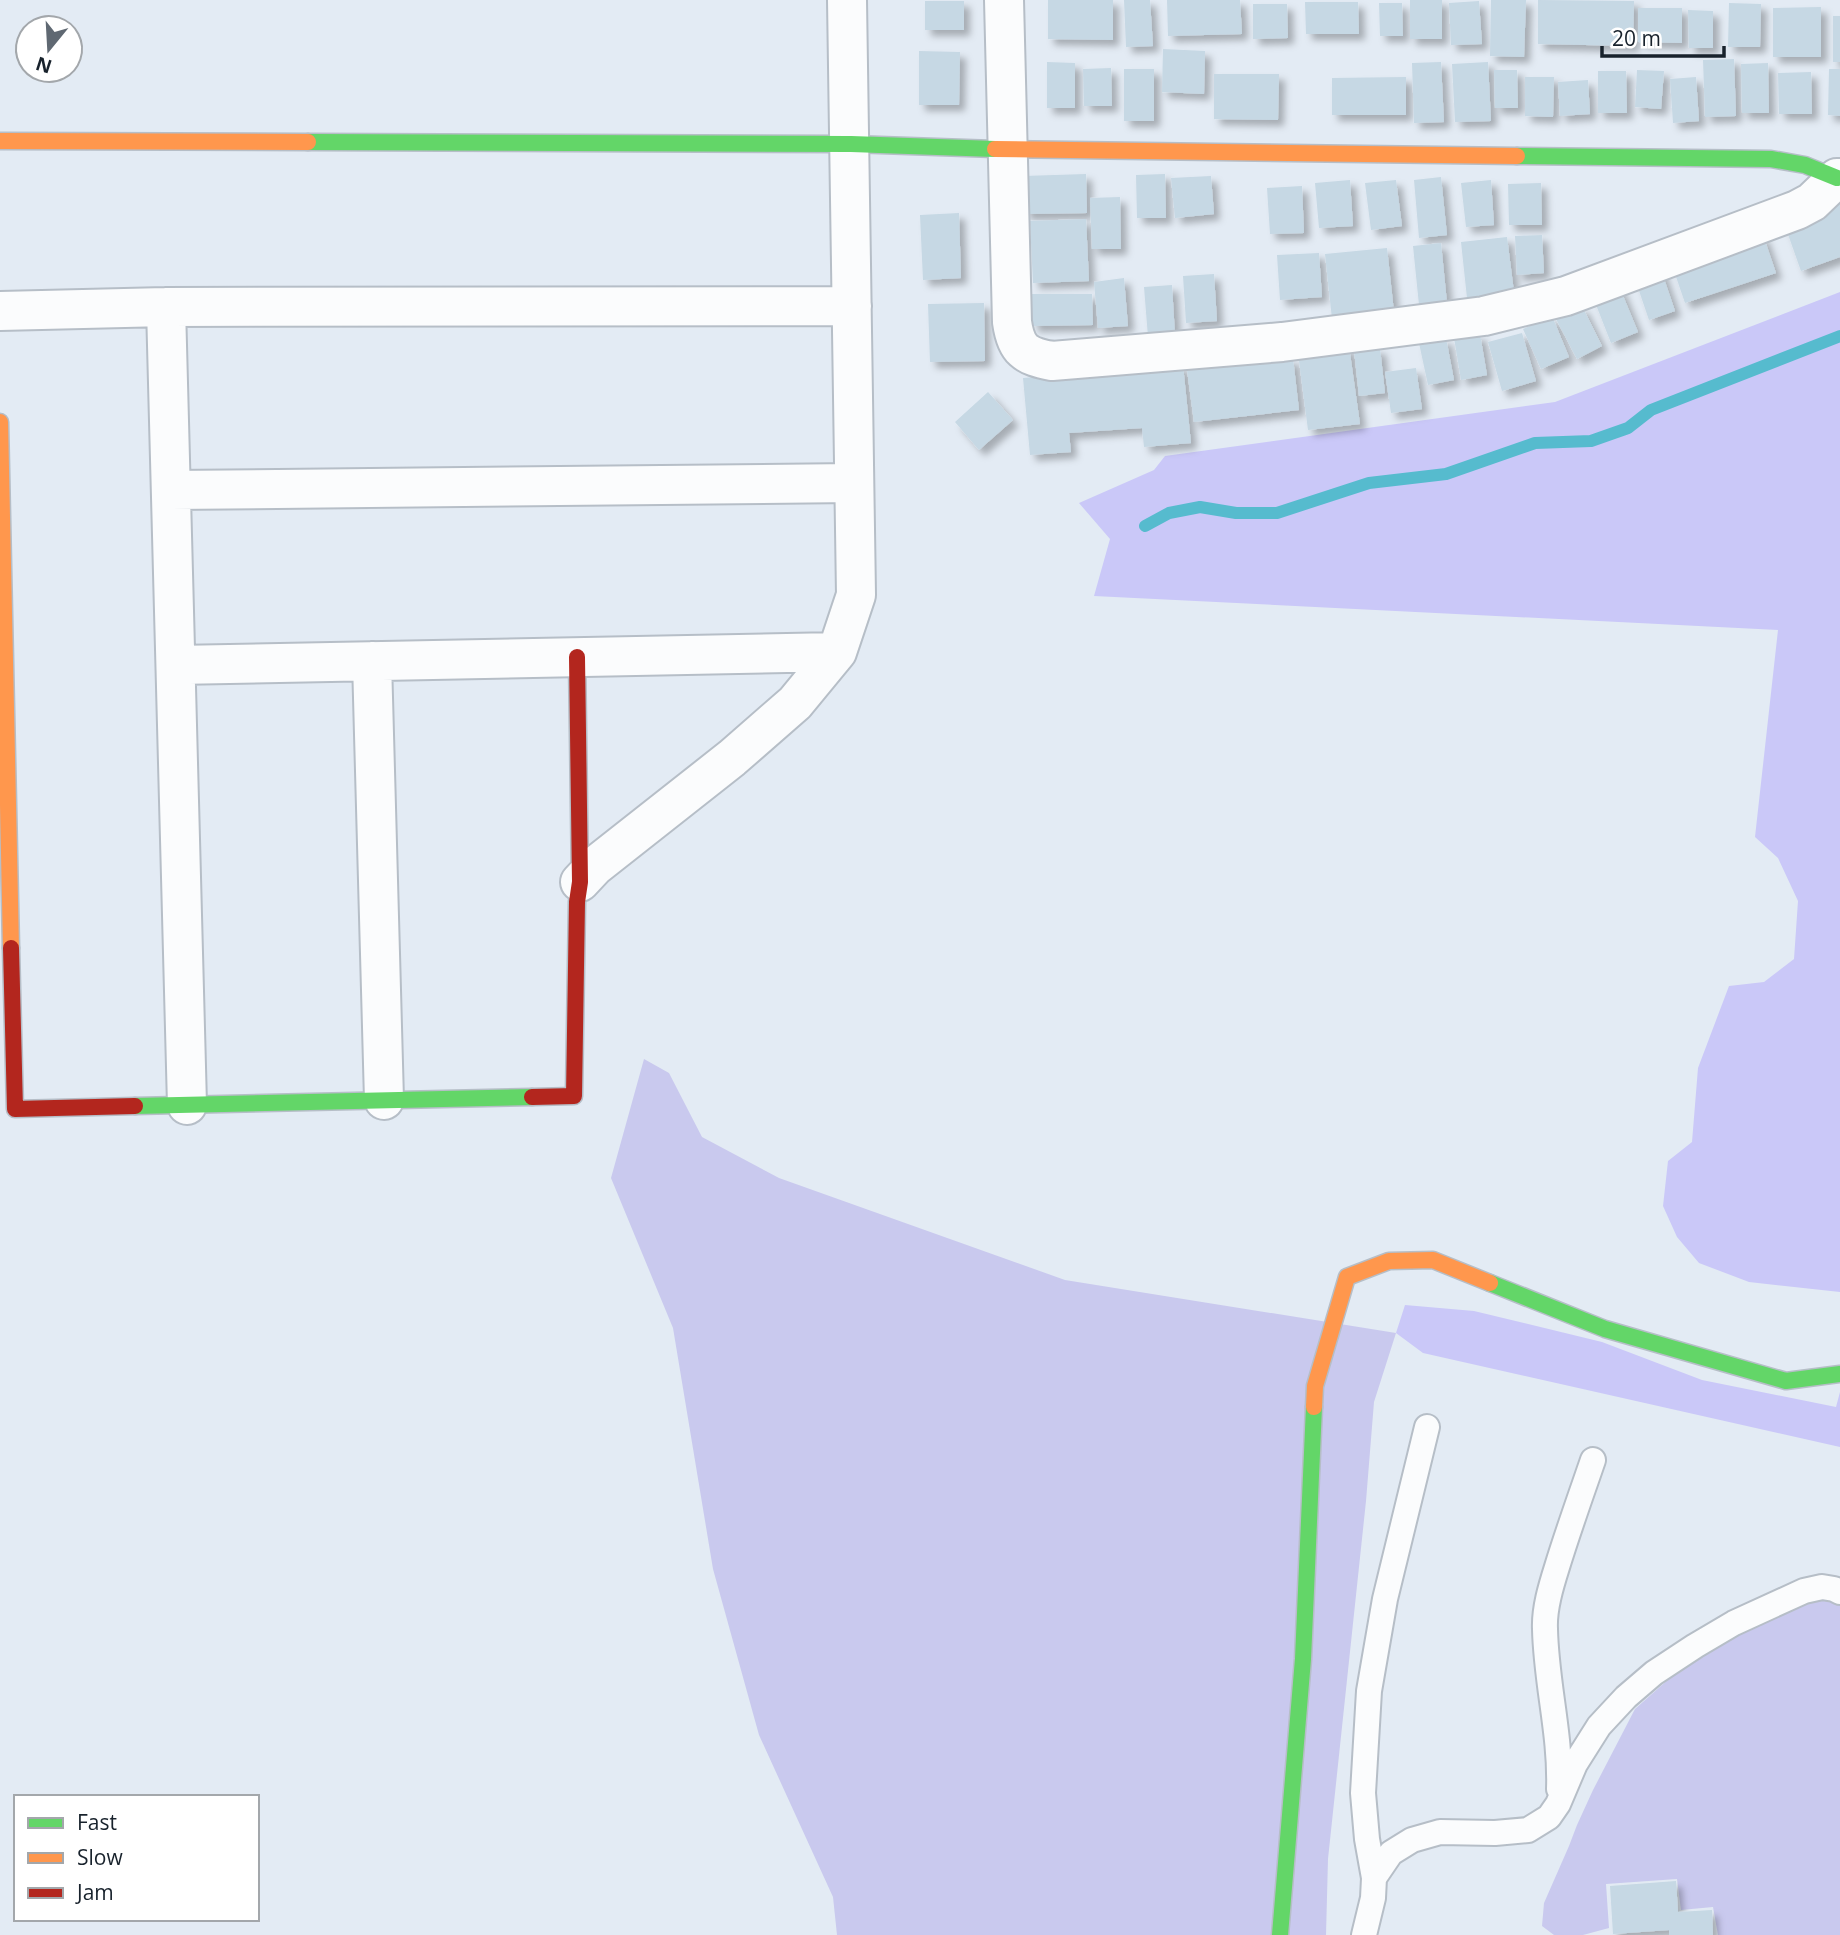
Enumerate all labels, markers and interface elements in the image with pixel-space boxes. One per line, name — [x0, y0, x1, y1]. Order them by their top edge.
north arrow — [14, 14, 84, 84]
scale bar — [1602, 14, 1724, 58]
text: 20 m — [1612, 24, 1661, 52]
text: N — [32, 50, 55, 80]
legend — [14, 1795, 259, 1921]
text: Fast — [77, 1808, 117, 1836]
text: Slow — [77, 1843, 123, 1871]
text: Jam — [75, 1878, 114, 1906]

